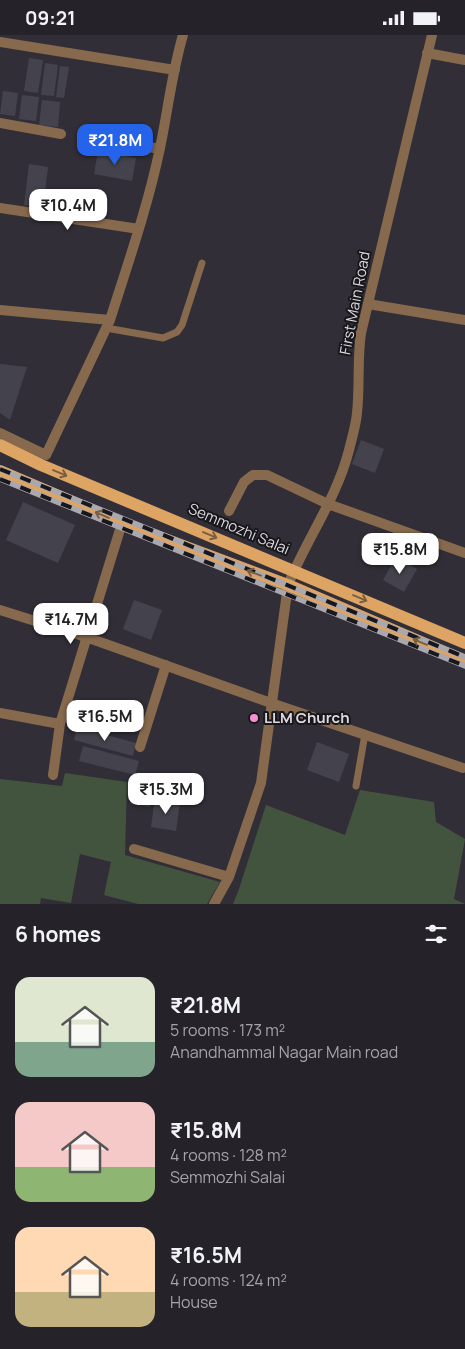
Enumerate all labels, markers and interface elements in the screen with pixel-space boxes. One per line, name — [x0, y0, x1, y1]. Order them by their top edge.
text: 09:21 — [25, 5, 75, 31]
pin: ₹21.8M — [74, 123, 156, 166]
text: ₹21.8M — [88, 129, 142, 151]
pin: ₹10.4M — [27, 189, 109, 231]
text: ₹10.4M — [40, 194, 96, 216]
street label: First Main Road — [334, 249, 375, 356]
one-way arrow — [52, 468, 67, 478]
street label: Semmozhi Salai — [185, 498, 293, 559]
one-way arrow — [95, 509, 110, 519]
one-way arrow — [202, 531, 217, 541]
pin: ₹15.8M — [359, 533, 441, 575]
text: ₹15.8M — [373, 538, 427, 560]
one-way arrow — [247, 567, 262, 577]
one-way arrow — [352, 594, 367, 604]
pin: ₹14.7M — [30, 603, 112, 645]
text: ₹14.7M — [44, 608, 98, 630]
one-way arrow — [413, 636, 428, 646]
pin: ₹16.5M — [64, 699, 146, 742]
text: ₹16.5M — [78, 705, 132, 727]
place label: LLM Church — [264, 707, 350, 728]
marker: LLM Church — [248, 712, 260, 724]
pin: ₹15.3M — [125, 773, 207, 815]
text: ₹15.3M — [139, 778, 193, 800]
text: 6 homes — [15, 920, 101, 948]
icon: filters — [422, 920, 450, 948]
text: ₹21.8M — [170, 991, 241, 1019]
icon: home — [55, 997, 115, 1057]
text: 5 rooms · 173 m² — [170, 1019, 285, 1041]
text: Anandhammal Nagar Main road — [170, 1041, 398, 1063]
text: ₹15.8M — [170, 1116, 242, 1144]
icon: home — [55, 1122, 115, 1182]
text: 4 rooms · 128 m² — [170, 1144, 287, 1166]
text: Semmozhi Salai — [170, 1166, 285, 1188]
text: ₹16.5M — [170, 1241, 242, 1269]
icon: home — [55, 1247, 115, 1307]
text: 4 rooms · 124 m² — [170, 1269, 287, 1291]
text: House — [170, 1291, 218, 1313]

